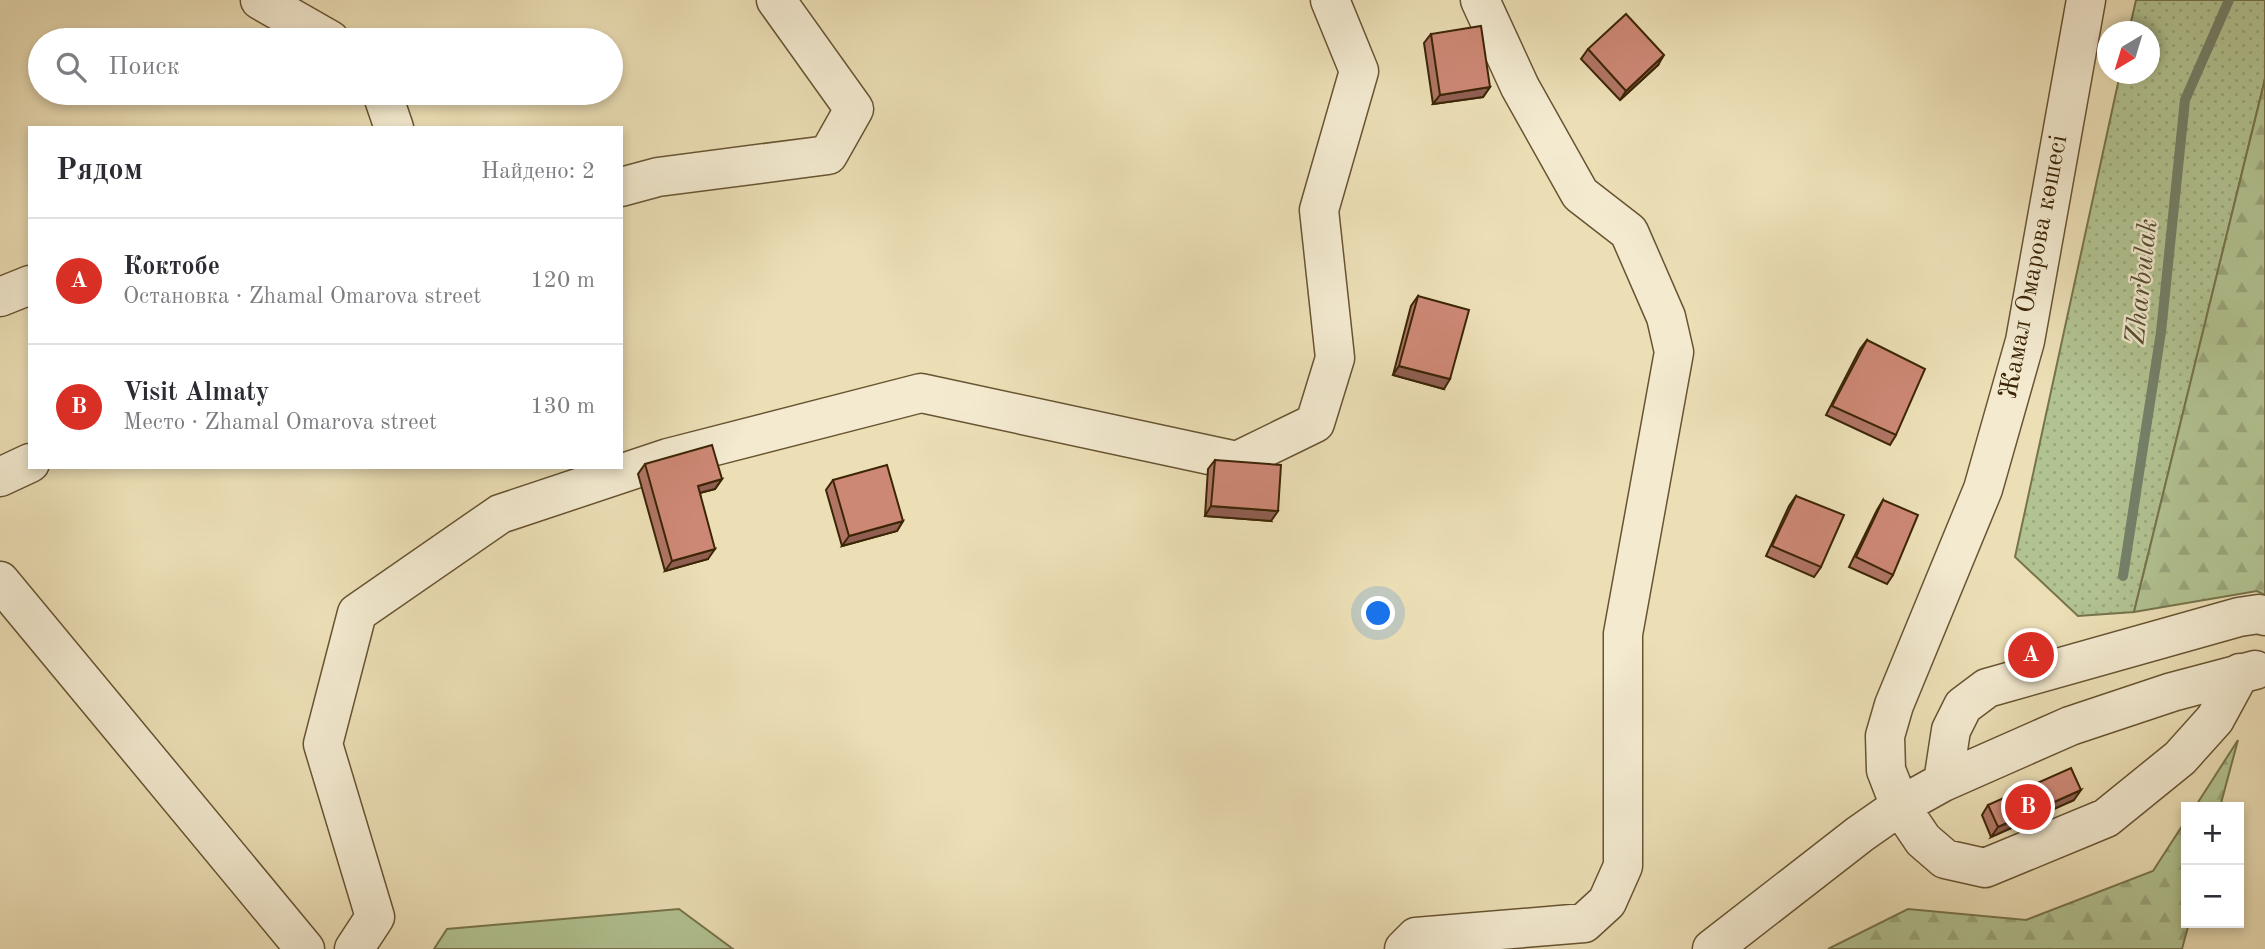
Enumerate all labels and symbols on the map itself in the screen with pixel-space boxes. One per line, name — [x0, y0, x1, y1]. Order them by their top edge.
north arrow — [2097, 21, 2160, 84]
street label: Жамал Омарова көшесі — [1996, 133, 2072, 401]
water label: Zharbulak — [2122, 218, 2164, 346]
your location — [1361, 596, 1395, 630]
pin: A — [2008, 629, 2054, 681]
pin: B — [2005, 781, 2051, 833]

